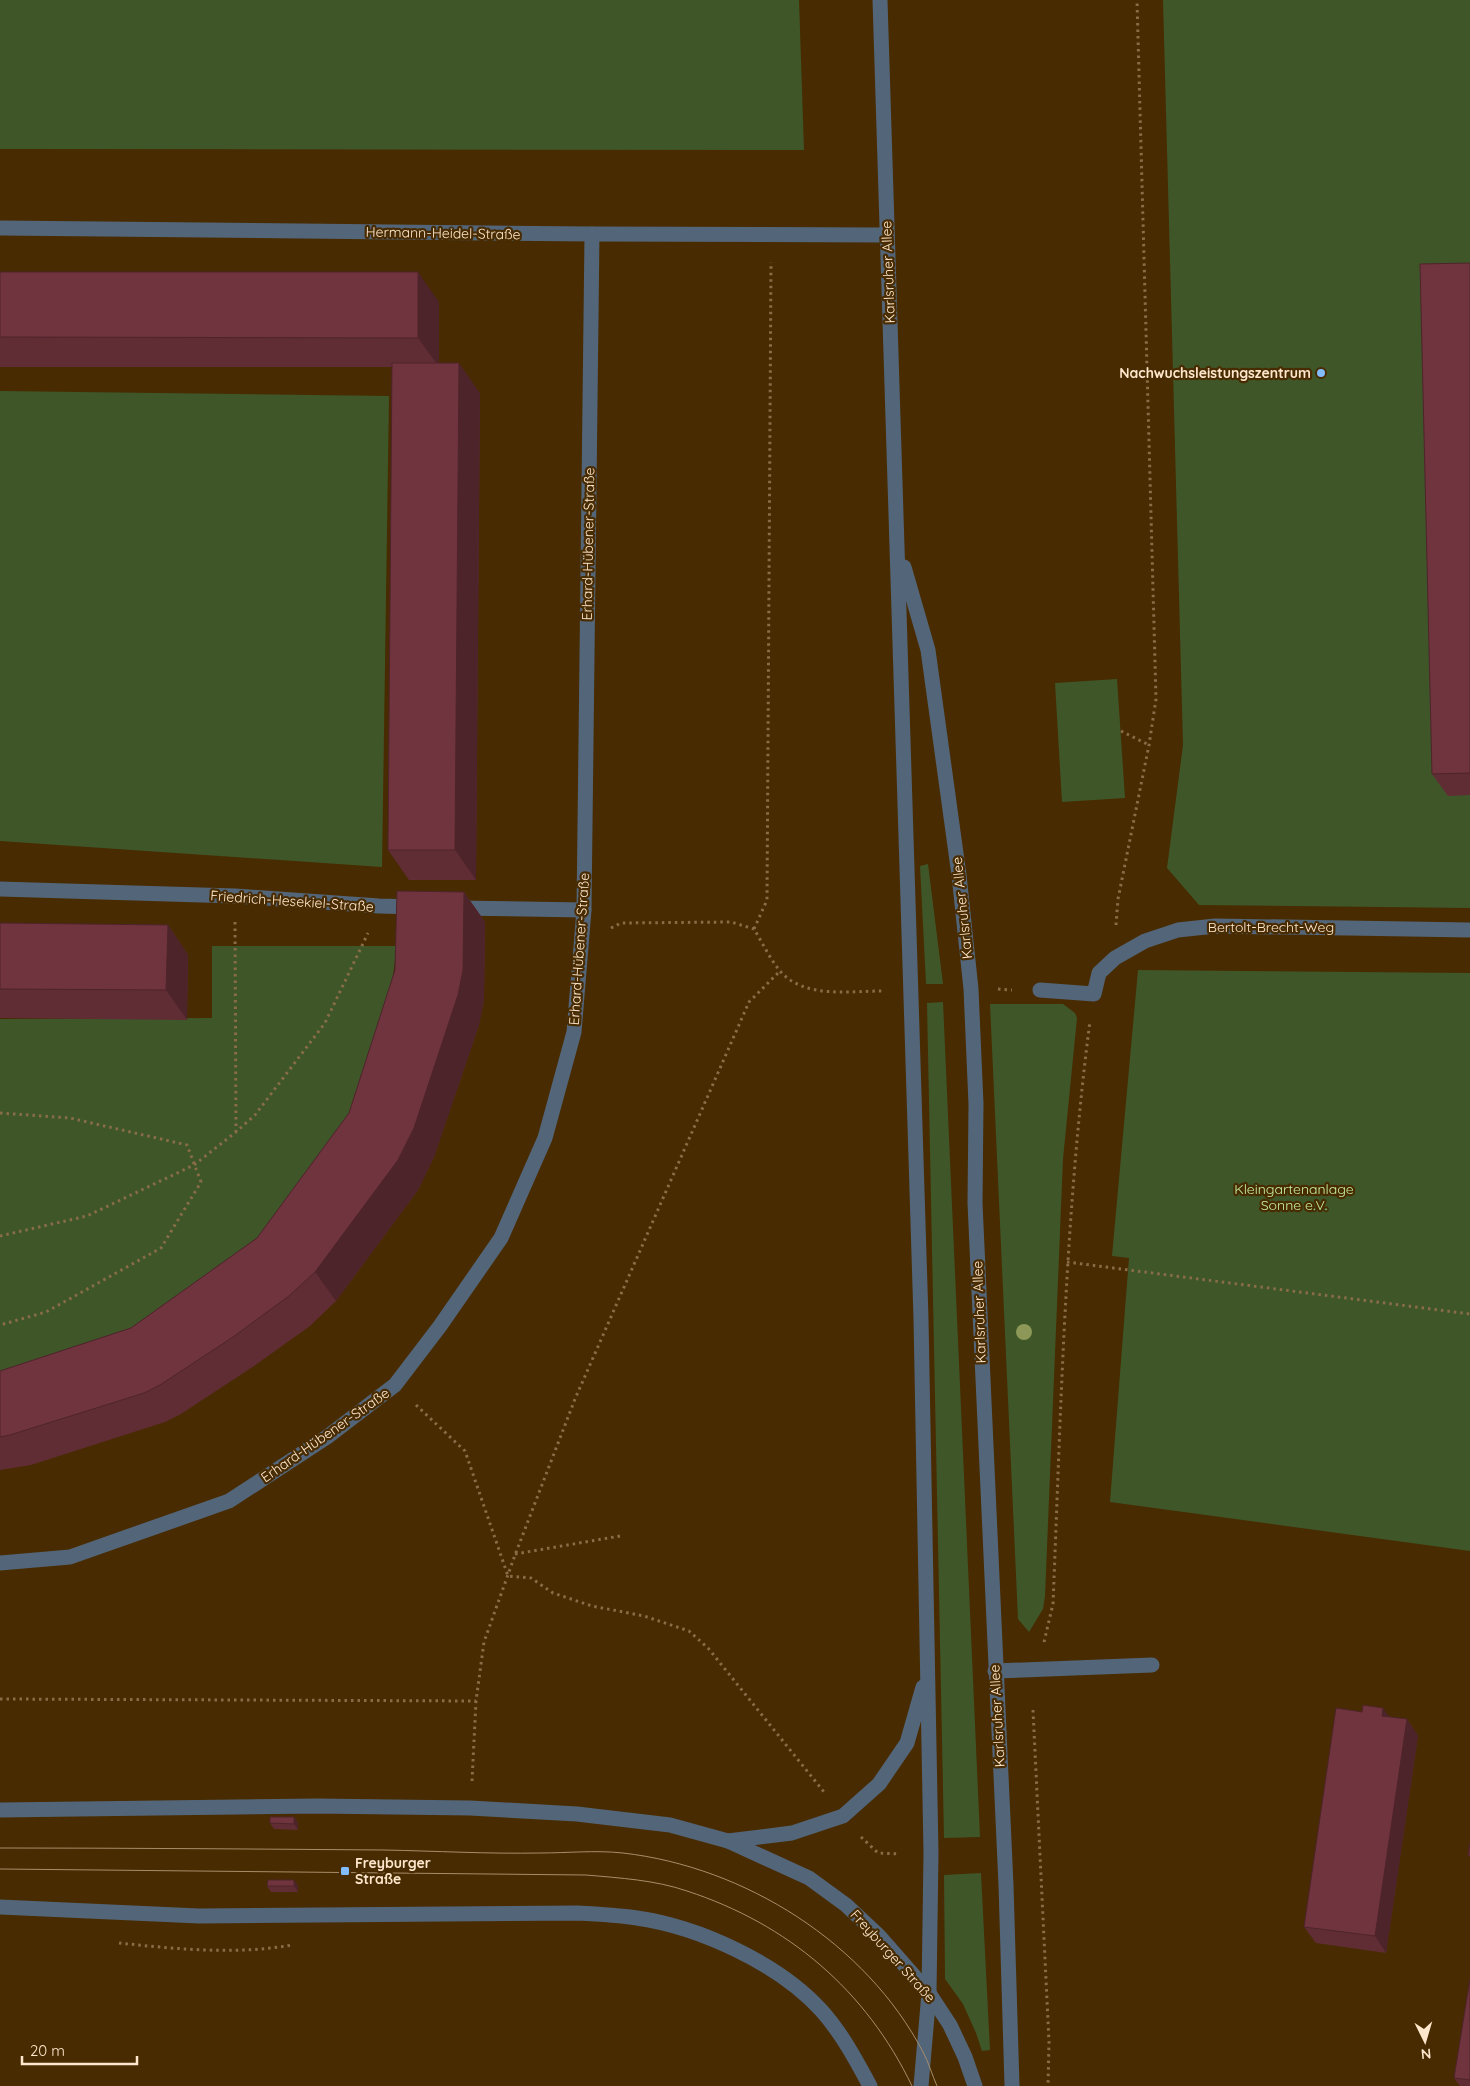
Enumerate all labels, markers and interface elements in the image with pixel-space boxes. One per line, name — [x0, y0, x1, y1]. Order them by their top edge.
street label: Karlsruher Allee — [877, 220, 899, 324]
street label: Hermann-Heidel-Straße — [365, 223, 521, 243]
place label: Nachwuchsleistungszentrum — [1119, 364, 1311, 382]
marker: Nachwuchsleistungszentrum — [1315, 367, 1327, 379]
street label: Erhard-Hübener-Straße — [578, 467, 598, 621]
street label: Karlsruher Allee — [948, 856, 976, 960]
street label: Erhard-Hübener-Straße — [565, 872, 593, 1026]
street label: Friedrich-Hesekiel-Straße — [210, 886, 374, 916]
street label: Bertolt-Brecht-Weg — [1208, 918, 1334, 936]
park label: Kleingartenanlage Sonne e.V. — [1234, 1180, 1354, 1214]
street label: Karlsruher Allee — [968, 1260, 990, 1364]
street label: Erhard-Hübener-Straße — [257, 1384, 393, 1486]
street label: Karlsruher Allee — [985, 1664, 1009, 1768]
place label: Freyburger Straße — [355, 1854, 431, 1888]
marker: Freyburger Straße — [339, 1865, 351, 1877]
street label: Freyburger Straße — [847, 1906, 939, 2006]
north arrow — [1400, 2016, 1450, 2066]
scale bar — [22, 2034, 138, 2066]
text: 20 m — [30, 2041, 65, 2060]
text: N — [1420, 2045, 1432, 2063]

